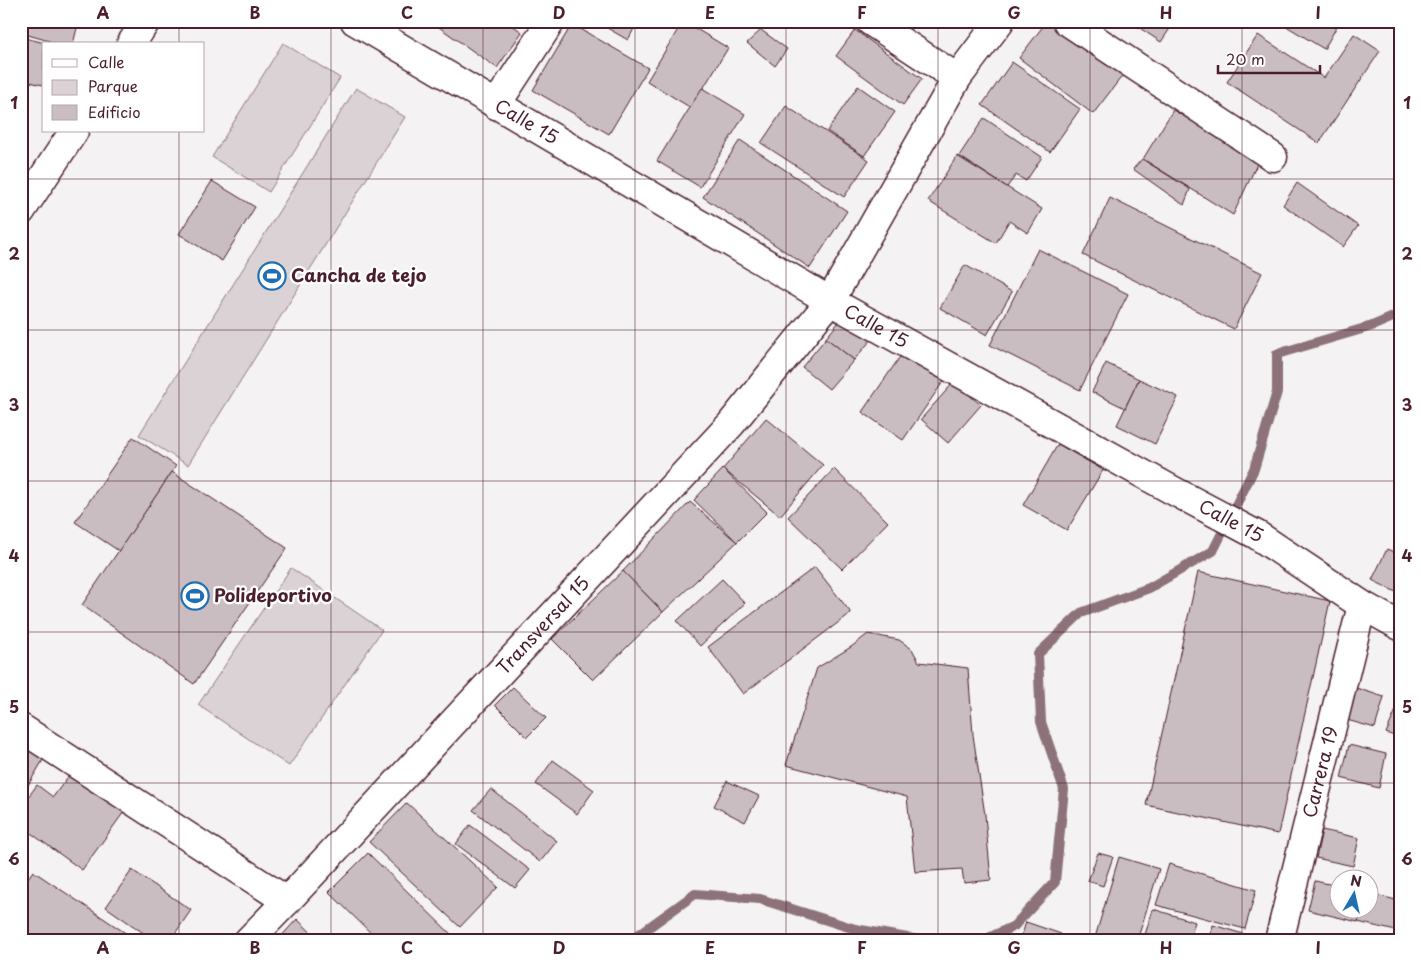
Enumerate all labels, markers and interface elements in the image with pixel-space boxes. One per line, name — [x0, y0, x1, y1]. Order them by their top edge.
text: A — [97, 0, 110, 24]
text: B — [250, 0, 261, 24]
text: C — [401, 0, 413, 24]
text: D — [553, 0, 565, 24]
text: E — [705, 0, 715, 24]
text: F — [857, 0, 867, 24]
text: G — [1007, 0, 1021, 24]
text: H — [1160, 0, 1172, 24]
text: I — [1315, 0, 1321, 24]
legend — [42, 42, 205, 132]
scale bar — [1218, 42, 1321, 74]
text: 20 m — [1226, 47, 1265, 70]
text: Calle — [88, 50, 125, 73]
text: Parque — [88, 74, 138, 97]
text: 1 — [10, 90, 18, 114]
text: 1 — [1403, 90, 1411, 114]
street label: Calle 15 — [490, 91, 564, 150]
text: Edificio — [88, 100, 141, 123]
text: 2 — [8, 241, 20, 265]
text: 2 — [1401, 241, 1413, 265]
sports icon: Cancha de tejo — [257, 261, 287, 291]
place label: Cancha de tejo — [291, 261, 427, 288]
street label: Calle 15 — [840, 296, 914, 354]
text: 3 — [9, 392, 19, 416]
text: 3 — [1402, 392, 1412, 416]
street label: Calle 15 — [1195, 492, 1269, 548]
text: 4 — [9, 543, 20, 567]
text: 4 — [1402, 543, 1413, 567]
street label: Transversal 15 — [489, 569, 595, 680]
sports icon: Polideportivo — [180, 581, 210, 611]
place label: Polideportivo — [214, 581, 332, 608]
text: 5 — [9, 694, 19, 718]
text: 5 — [1402, 694, 1412, 718]
street label: Carrera 19 — [1295, 723, 1344, 820]
text: 6 — [8, 846, 20, 870]
text: 6 — [1401, 846, 1413, 870]
text: N — [1349, 869, 1363, 892]
north arrow — [1328, 870, 1378, 920]
text: A — [97, 935, 110, 959]
text: B — [250, 935, 261, 959]
text: C — [401, 935, 413, 959]
text: D — [553, 935, 565, 959]
text: E — [705, 935, 715, 959]
text: F — [857, 935, 867, 959]
text: G — [1007, 935, 1021, 959]
text: H — [1160, 935, 1172, 959]
text: I — [1315, 935, 1321, 959]

